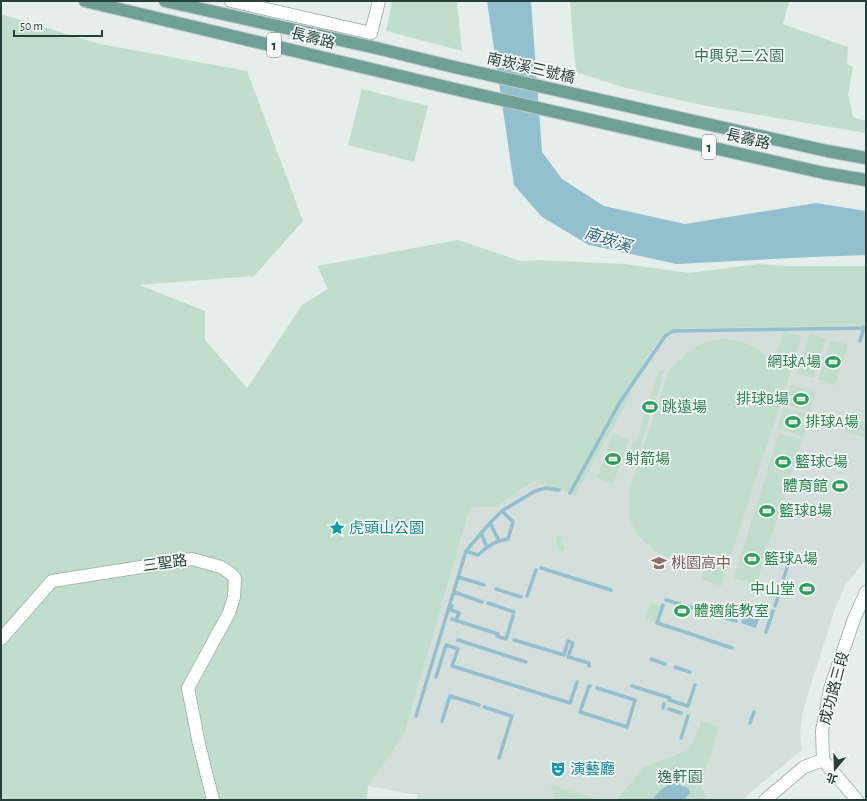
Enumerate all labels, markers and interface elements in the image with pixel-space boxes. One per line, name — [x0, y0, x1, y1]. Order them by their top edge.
scale bar — [14, 12, 102, 38]
text: 50 m — [20, 20, 43, 32]
street label: 長壽路 — [289, 25, 337, 51]
road number: 1 — [267, 33, 281, 57]
park label: 中興兒二公園 — [694, 48, 784, 64]
street label: 南崁溪三號橋 — [485, 50, 577, 86]
street label: 長壽路 — [724, 126, 772, 152]
road number: 1 — [702, 135, 716, 159]
water label: 南崁溪 — [582, 224, 635, 256]
sports icon: 網球A場 — [824, 353, 842, 371]
place label: 網球A場 — [767, 354, 821, 370]
sports icon: 排球B場 — [792, 390, 810, 408]
place label: 排球B場 — [736, 391, 789, 407]
sports icon: 跳遠場 — [641, 398, 659, 416]
place label: 跳遠場 — [662, 398, 707, 415]
sports icon: 排球A場 — [784, 413, 802, 431]
place label: 排球A場 — [805, 414, 859, 430]
sports icon: 射箭場 — [604, 450, 622, 468]
place label: 射箭場 — [625, 450, 670, 467]
sports icon: 籃球C場 — [774, 453, 792, 471]
place label: 籃球C場 — [795, 454, 848, 470]
sports icon: 體育館 — [831, 477, 849, 495]
place label: 體育館 — [783, 478, 828, 494]
sports icon: 籃球B場 — [758, 502, 776, 520]
place label: 籃球B場 — [779, 503, 832, 519]
place icon: 虎頭山公園 — [328, 519, 346, 537]
place label: 虎頭山公園 — [349, 520, 424, 536]
sports icon: 籃球A場 — [743, 550, 761, 568]
place label: 籃球A場 — [764, 551, 818, 567]
street label: 三聖路 — [142, 552, 188, 574]
school or university icon: 桃園高中 — [650, 554, 668, 572]
place label: 桃園高中 — [671, 555, 731, 571]
sports icon: 中山堂 — [798, 580, 816, 598]
place label: 中山堂 — [750, 581, 795, 597]
sports icon: 體適能教室 — [673, 602, 691, 620]
place label: 體適能教室 — [694, 602, 769, 619]
street label: 成功路三段 — [817, 650, 851, 726]
north arrow — [815, 749, 855, 789]
theatre icon: 演藝廳 — [549, 760, 567, 778]
place label: 演藝廳 — [570, 761, 615, 777]
park label: 逸軒園 — [657, 769, 703, 785]
text: 北 — [825, 771, 839, 785]

